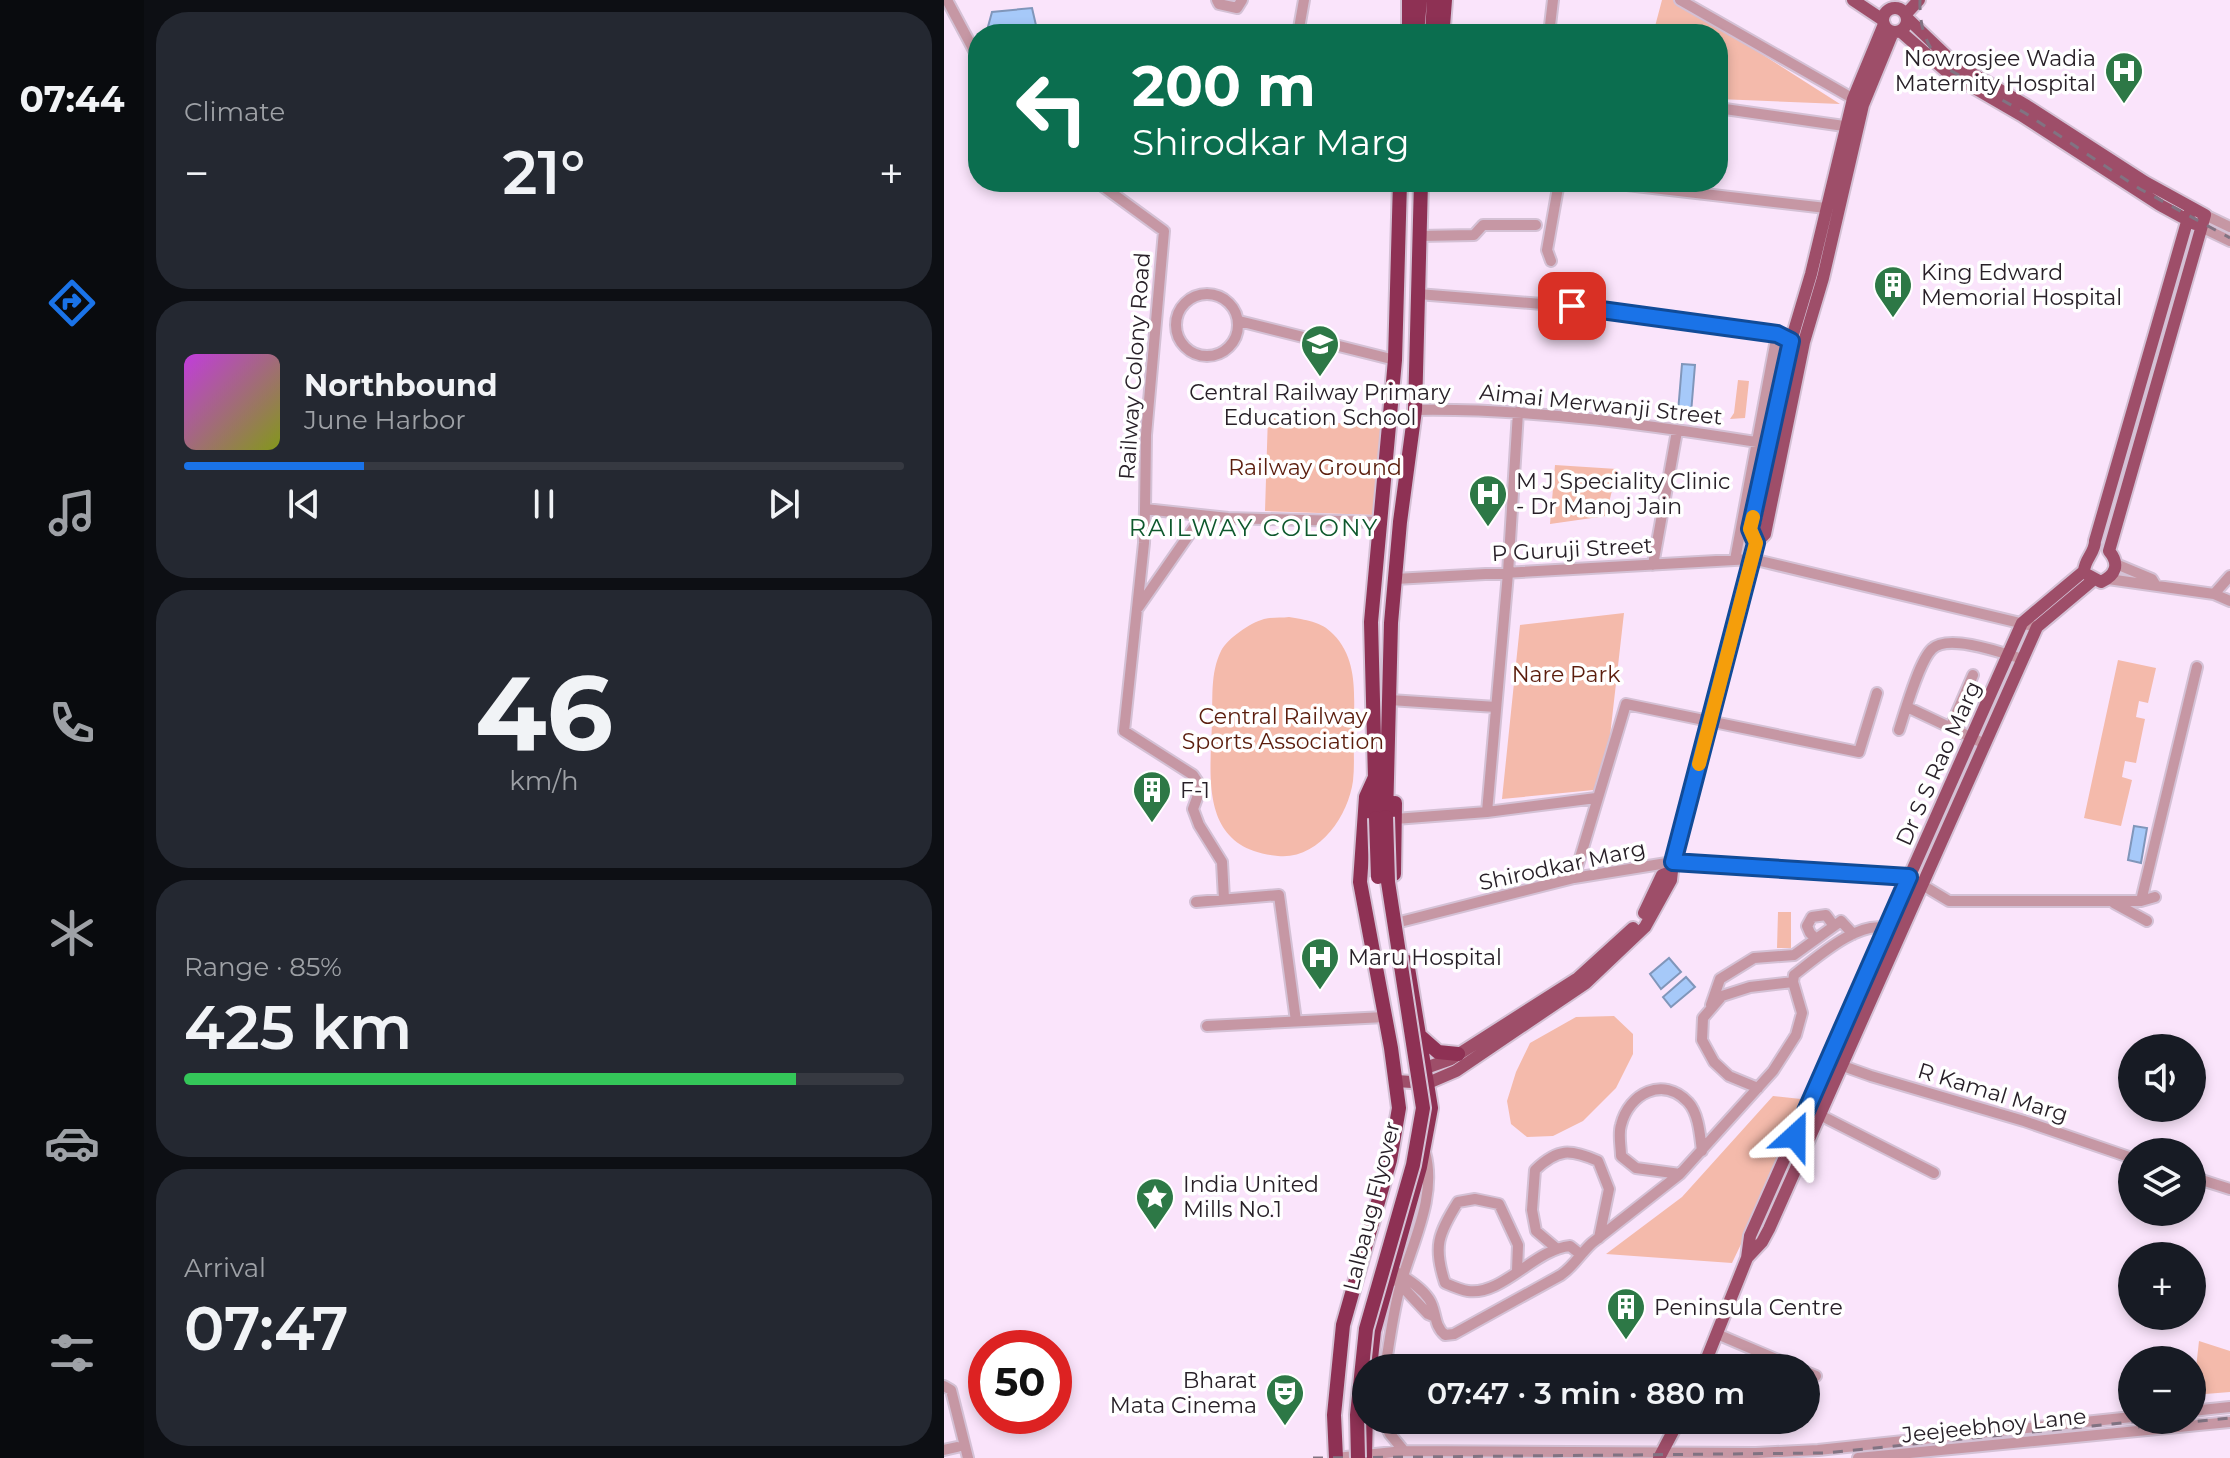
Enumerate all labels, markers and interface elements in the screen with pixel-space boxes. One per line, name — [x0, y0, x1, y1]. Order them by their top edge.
place label: Nowrosjee Wadia Maternity Hospital — [1895, 45, 2096, 97]
hospital icon: Nowrosjee Wadia Maternity Hospital — [2103, 50, 2145, 105]
text: 200 m — [1132, 52, 1316, 120]
icon: left — [1000, 56, 1104, 160]
text: 07:44 — [20, 77, 124, 121]
text: Climate — [184, 96, 285, 128]
text: Shirodkar Marg — [1132, 120, 1410, 164]
text: 21° — [503, 136, 585, 209]
text: − — [184, 146, 209, 200]
text: + — [879, 146, 904, 200]
street label: Railway Colony Road — [1113, 251, 1156, 481]
place label: King Edward Memorial Hospital — [1921, 259, 2122, 311]
building icon: King Edward Memorial Hospital — [1872, 264, 1914, 319]
pin — [1538, 272, 1606, 340]
icon: directions — [44, 275, 100, 331]
icon: arrive — [1550, 284, 1594, 328]
school or university icon: Central Railway Primary Education School — [1299, 323, 1341, 378]
text: Northbound — [304, 367, 498, 404]
street label: Aimai Merwanji Street — [1478, 378, 1724, 431]
place label: Central Railway Primary Education School — [1189, 379, 1451, 431]
text: June Harbor — [304, 404, 466, 436]
park label: Railway Ground — [1228, 454, 1402, 481]
place label: M J Speciality Clinic - Dr Manoj Jain — [1516, 468, 1731, 520]
hospital icon: M J Speciality Clinic - Dr Manoj Jain — [1467, 473, 1509, 528]
icon: previous — [282, 482, 326, 526]
icon: pause — [522, 482, 566, 526]
icon: next — [762, 482, 806, 526]
icon: music — [44, 485, 100, 541]
district label: RAILWAY COLONY — [1129, 513, 1379, 542]
street label: P Guruji Street — [1491, 532, 1653, 567]
text: 46 — [475, 649, 613, 776]
park label: Nare Park — [1512, 661, 1621, 688]
street label: Dr S S Rao Marg — [1890, 677, 1987, 850]
icon: phone — [44, 695, 100, 751]
park label: Central Railway Sports Association — [1182, 703, 1384, 755]
text: km/h — [509, 765, 579, 797]
building icon: F-1 — [1131, 769, 1173, 824]
place label: F-1 — [1180, 777, 1210, 804]
street label: Shirodkar Marg — [1476, 835, 1648, 896]
icon: climate — [44, 905, 100, 961]
hospital icon: Maru Hospital — [1299, 936, 1341, 991]
place label: Maru Hospital — [1348, 944, 1502, 971]
text: Range · 85% — [184, 951, 342, 983]
text: 425 km — [184, 991, 412, 1064]
map controls — [2118, 1034, 2206, 1434]
button: sound — [2118, 1034, 2206, 1122]
street label: R Kamal Marg — [1915, 1057, 2071, 1128]
position arrow — [1753, 1094, 1837, 1178]
icon: car — [44, 1115, 100, 1171]
street label: Lalbaug Flyover — [1337, 1119, 1406, 1294]
button: layers — [2118, 1138, 2206, 1226]
place label: India United Mills No.1 — [1183, 1171, 1319, 1223]
place icon: India United Mills No.1 — [1134, 1176, 1176, 1231]
button: + — [2118, 1242, 2206, 1330]
text: Arrival — [184, 1252, 266, 1284]
building icon: Peninsula Centre — [1605, 1286, 1647, 1341]
text: 07:47 — [184, 1292, 349, 1365]
place label: Peninsula Centre — [1654, 1294, 1843, 1321]
icon: filters — [44, 1325, 100, 1381]
speed limit sign: 50 — [968, 1330, 1072, 1434]
button: − — [2118, 1346, 2206, 1434]
place label: Bharat Mata Cinema — [1110, 1367, 1257, 1419]
theatre icon: Bharat Mata Cinema — [1264, 1372, 1306, 1427]
text: 07:47 · 3 min · 880 m — [1427, 1375, 1745, 1412]
street label: Jeejeebhoy Lane — [1900, 1402, 2088, 1449]

